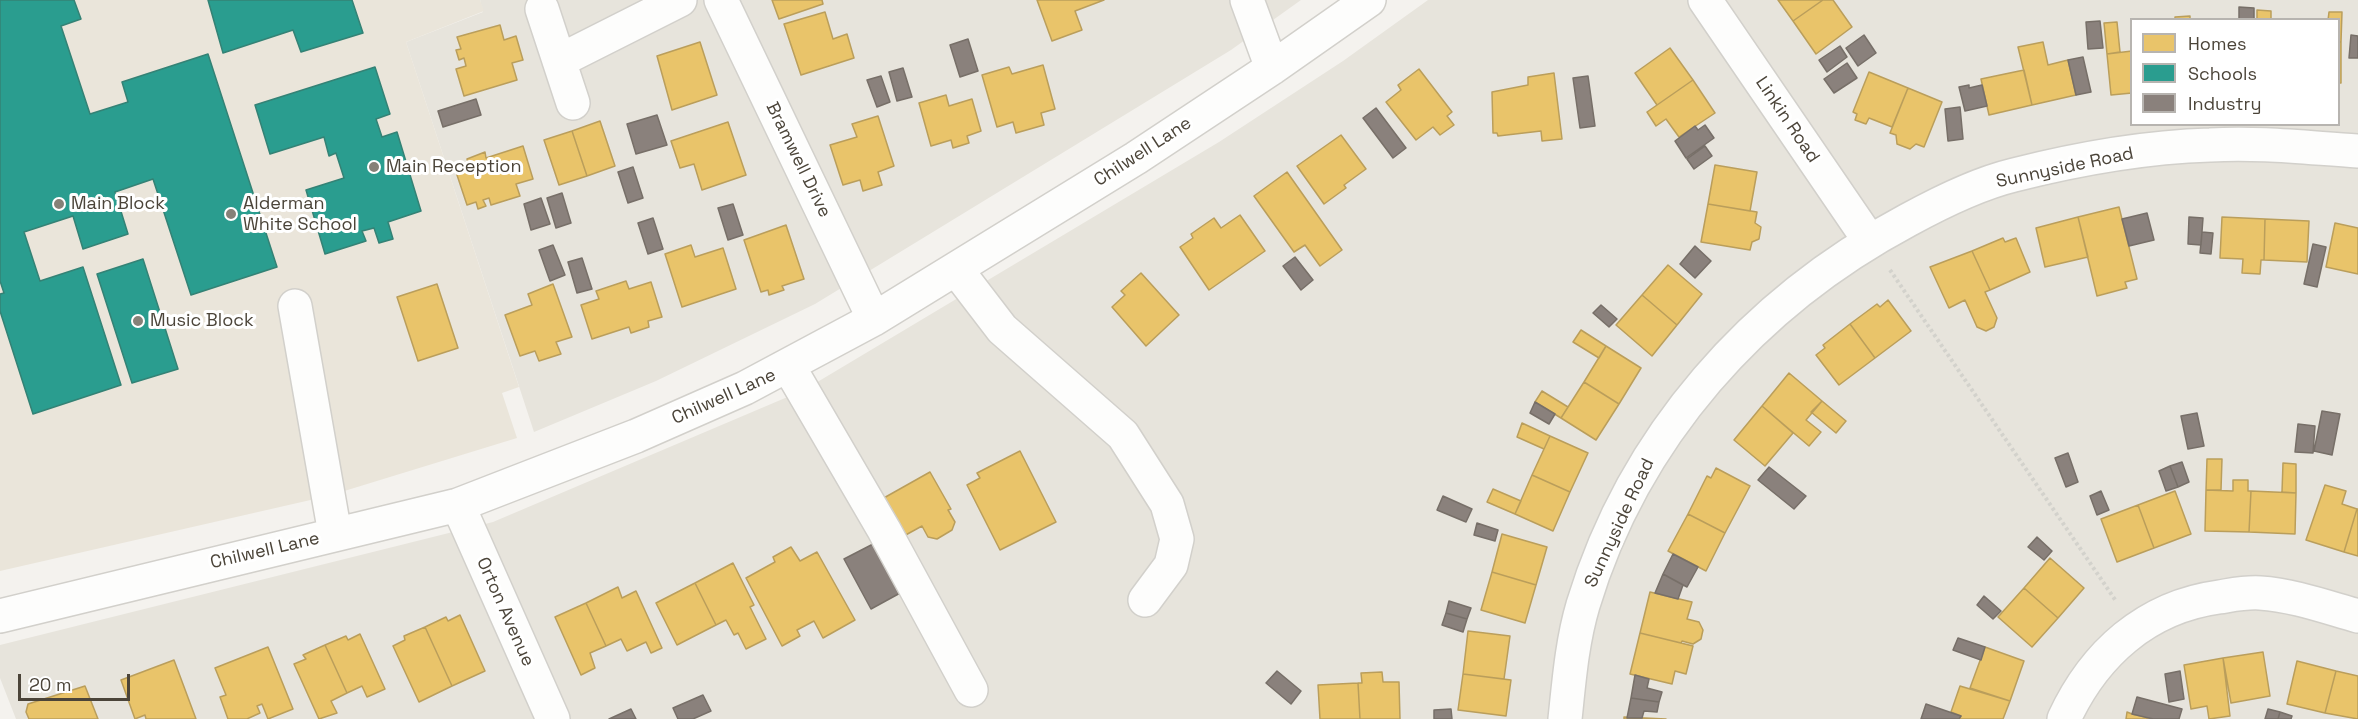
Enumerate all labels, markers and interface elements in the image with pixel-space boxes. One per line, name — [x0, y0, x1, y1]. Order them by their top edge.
legend — [2130, 18, 2340, 126]
text: Homes — [2188, 32, 2247, 55]
text: Schools — [2188, 62, 2257, 85]
street label: Linkin Road — [1750, 73, 1824, 167]
text: Industry — [2188, 92, 2261, 115]
street label: Bramwell Drive — [761, 99, 835, 221]
street label: Chilwell Lane — [1090, 113, 1196, 191]
street label: Sunnyside Road — [1994, 143, 2136, 193]
place label: Main Reception — [386, 156, 522, 178]
marker: Main Reception — [367, 160, 381, 174]
place label: Main Block — [71, 193, 165, 215]
place label: Alderman White School — [243, 193, 357, 236]
marker: Main Block — [52, 197, 66, 211]
marker: Alderman White School — [224, 207, 238, 221]
place label: Music Block — [150, 310, 254, 332]
marker: Music Block — [131, 314, 145, 328]
street label: Chilwell Lane — [669, 364, 779, 430]
street label: Sunnyside Road — [1581, 455, 1659, 591]
street label: Chilwell Lane — [208, 528, 322, 574]
street label: Orton Avenue — [471, 554, 539, 670]
scale bar — [21, 662, 134, 700]
text: 20 m — [29, 673, 72, 696]

